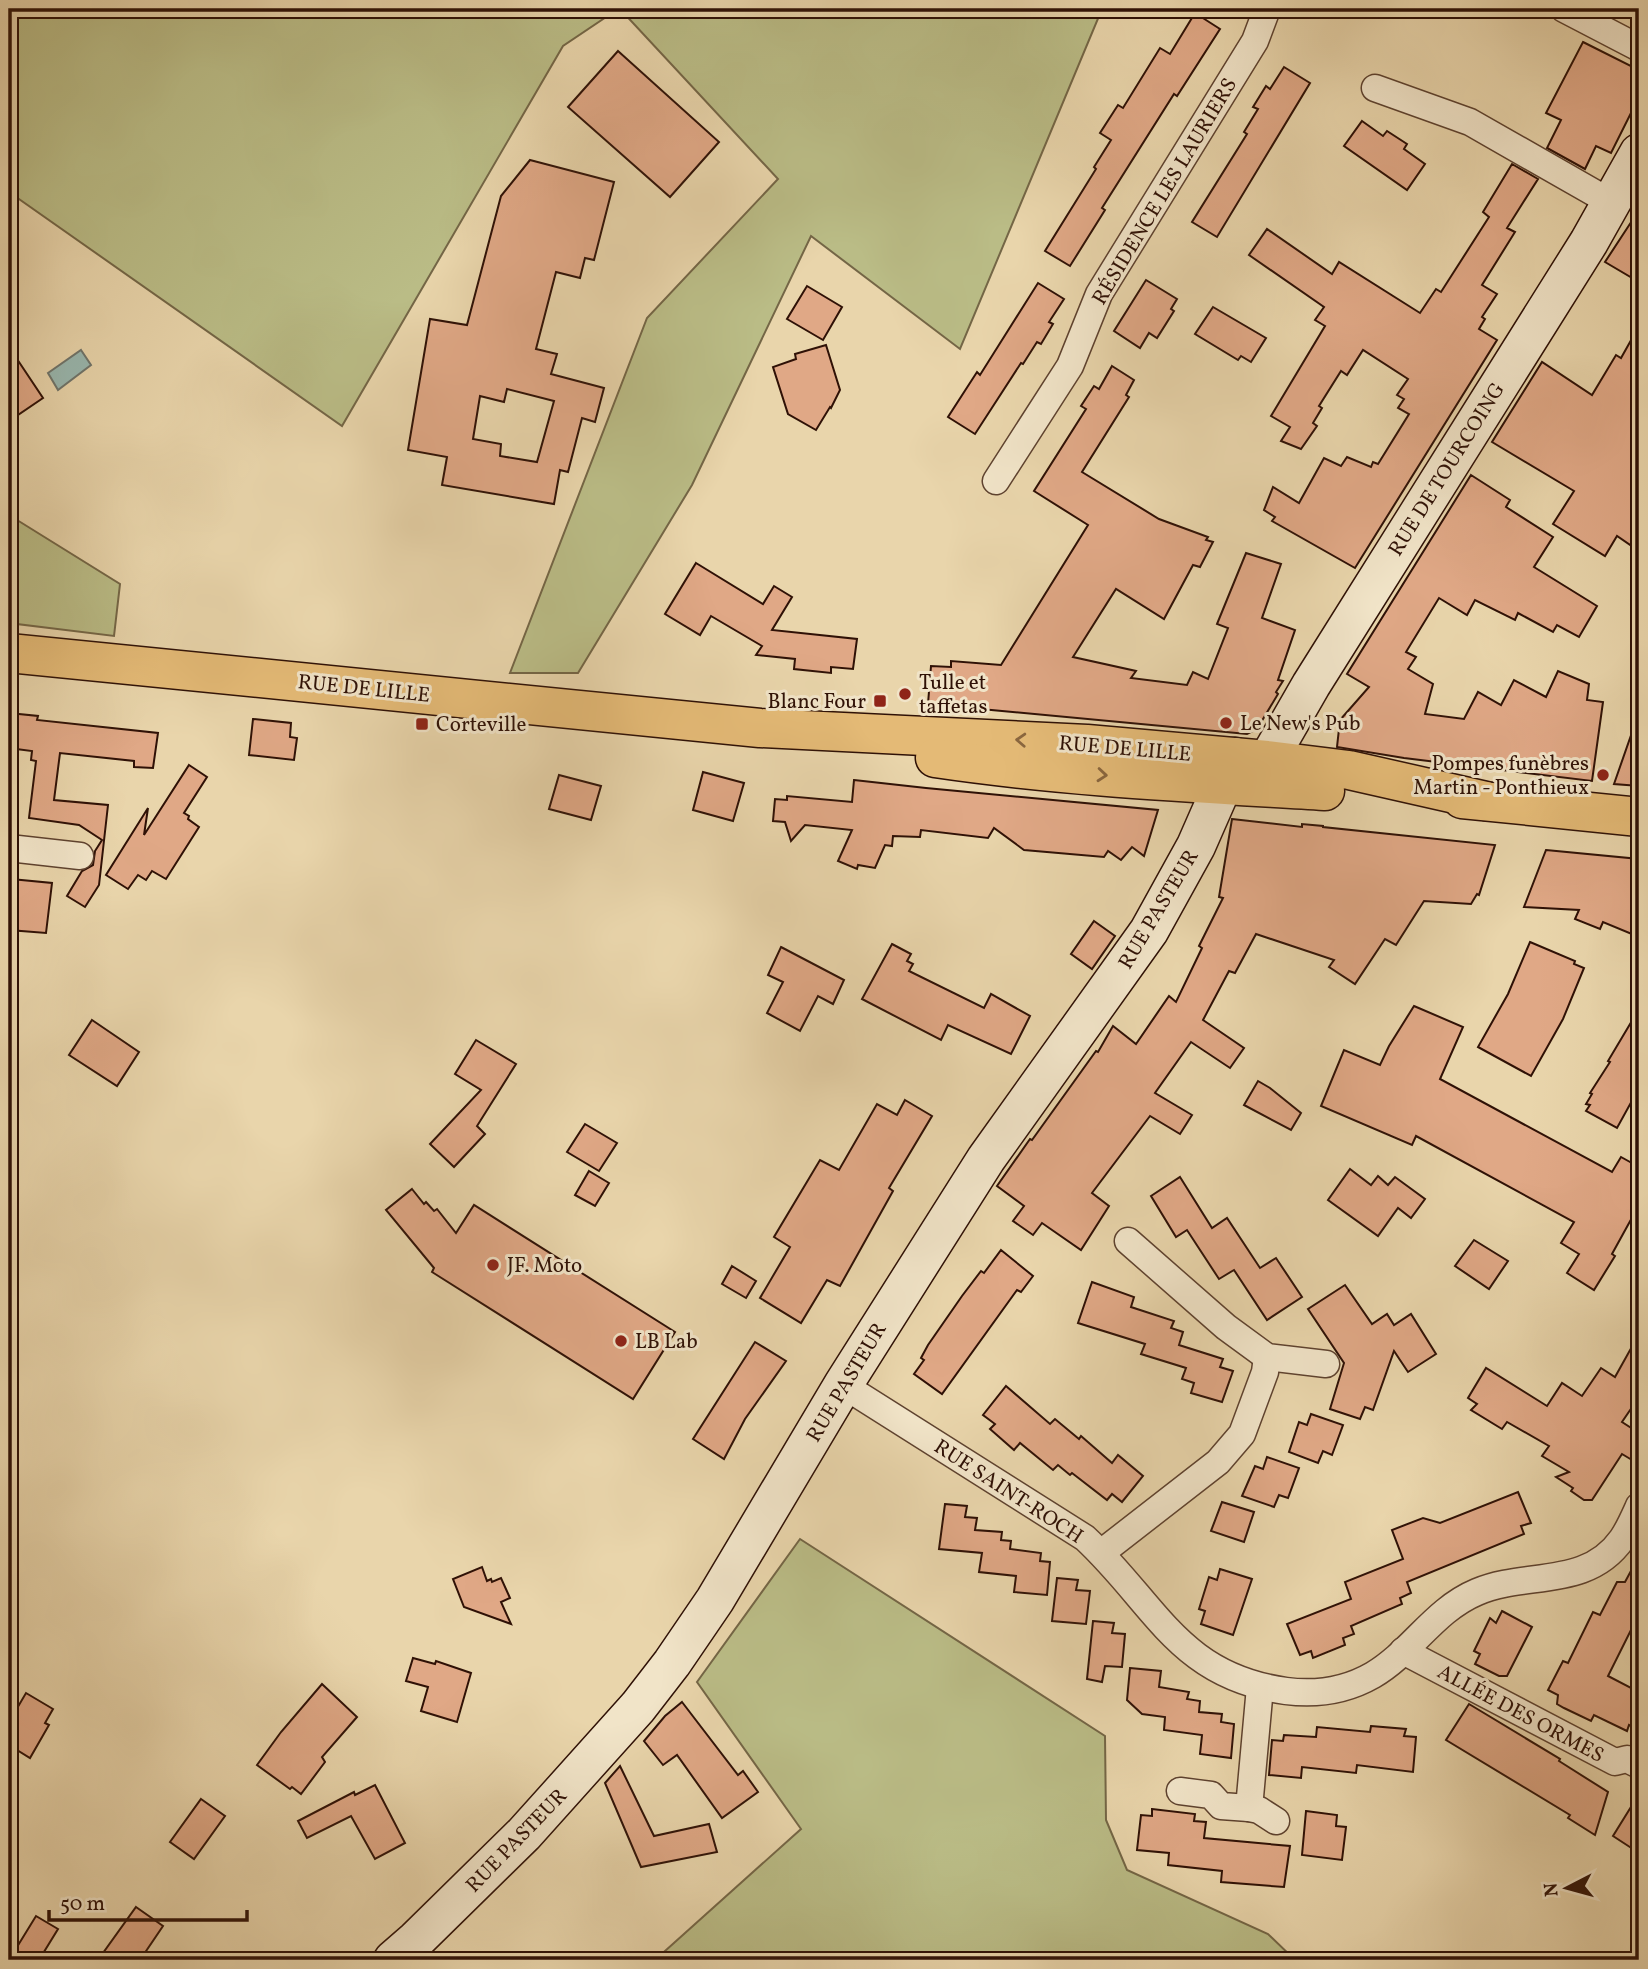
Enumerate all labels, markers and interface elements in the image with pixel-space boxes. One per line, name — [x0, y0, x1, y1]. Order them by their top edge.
street label: RÉSIDENCE LES LAURIERS — [1086, 73, 1245, 311]
street label: RUE DE TOURCOING — [1382, 377, 1513, 562]
street label: RUE DE LILLE — [296, 668, 431, 711]
place label: Tulle et taffetas — [919, 669, 988, 722]
marker: Tulle et taffetas — [897, 686, 913, 702]
place label: Blanc Four — [768, 688, 866, 717]
marker: Blanc Four — [872, 693, 888, 709]
place label: Le New's Pub — [1240, 710, 1360, 739]
place label: Corteville — [436, 711, 527, 740]
marker: Le New's Pub — [1218, 715, 1234, 731]
marker: Corteville — [414, 716, 430, 732]
street label: RUE DE LILLE — [1057, 729, 1192, 770]
one-way arrow — [1015, 732, 1026, 747]
place label: Pompes funèbres Martin - Ponthieux — [1413, 750, 1589, 803]
one-way arrow — [1097, 767, 1108, 782]
marker: Pompes funèbres Martin - Ponthieux — [1595, 767, 1611, 783]
street label: RUE PASTEUR — [1112, 844, 1206, 975]
place label: JF. Moto — [507, 1252, 582, 1281]
marker: JF. Moto — [485, 1257, 501, 1273]
street label: RUE PASTEUR — [800, 1317, 894, 1448]
place label: LB Lab — [635, 1328, 698, 1357]
marker: LB Lab — [613, 1333, 629, 1349]
street label: RUE SAINT-ROCH — [928, 1433, 1089, 1551]
street label: ALLÉE DES ORMES — [1432, 1658, 1609, 1771]
street label: RUE PASTEUR — [460, 1782, 574, 1900]
north arrow — [1532, 1854, 1602, 1924]
scale bar — [49, 1878, 247, 1922]
text: N — [1538, 1881, 1566, 1898]
text: 50 m — [60, 1890, 105, 1919]

